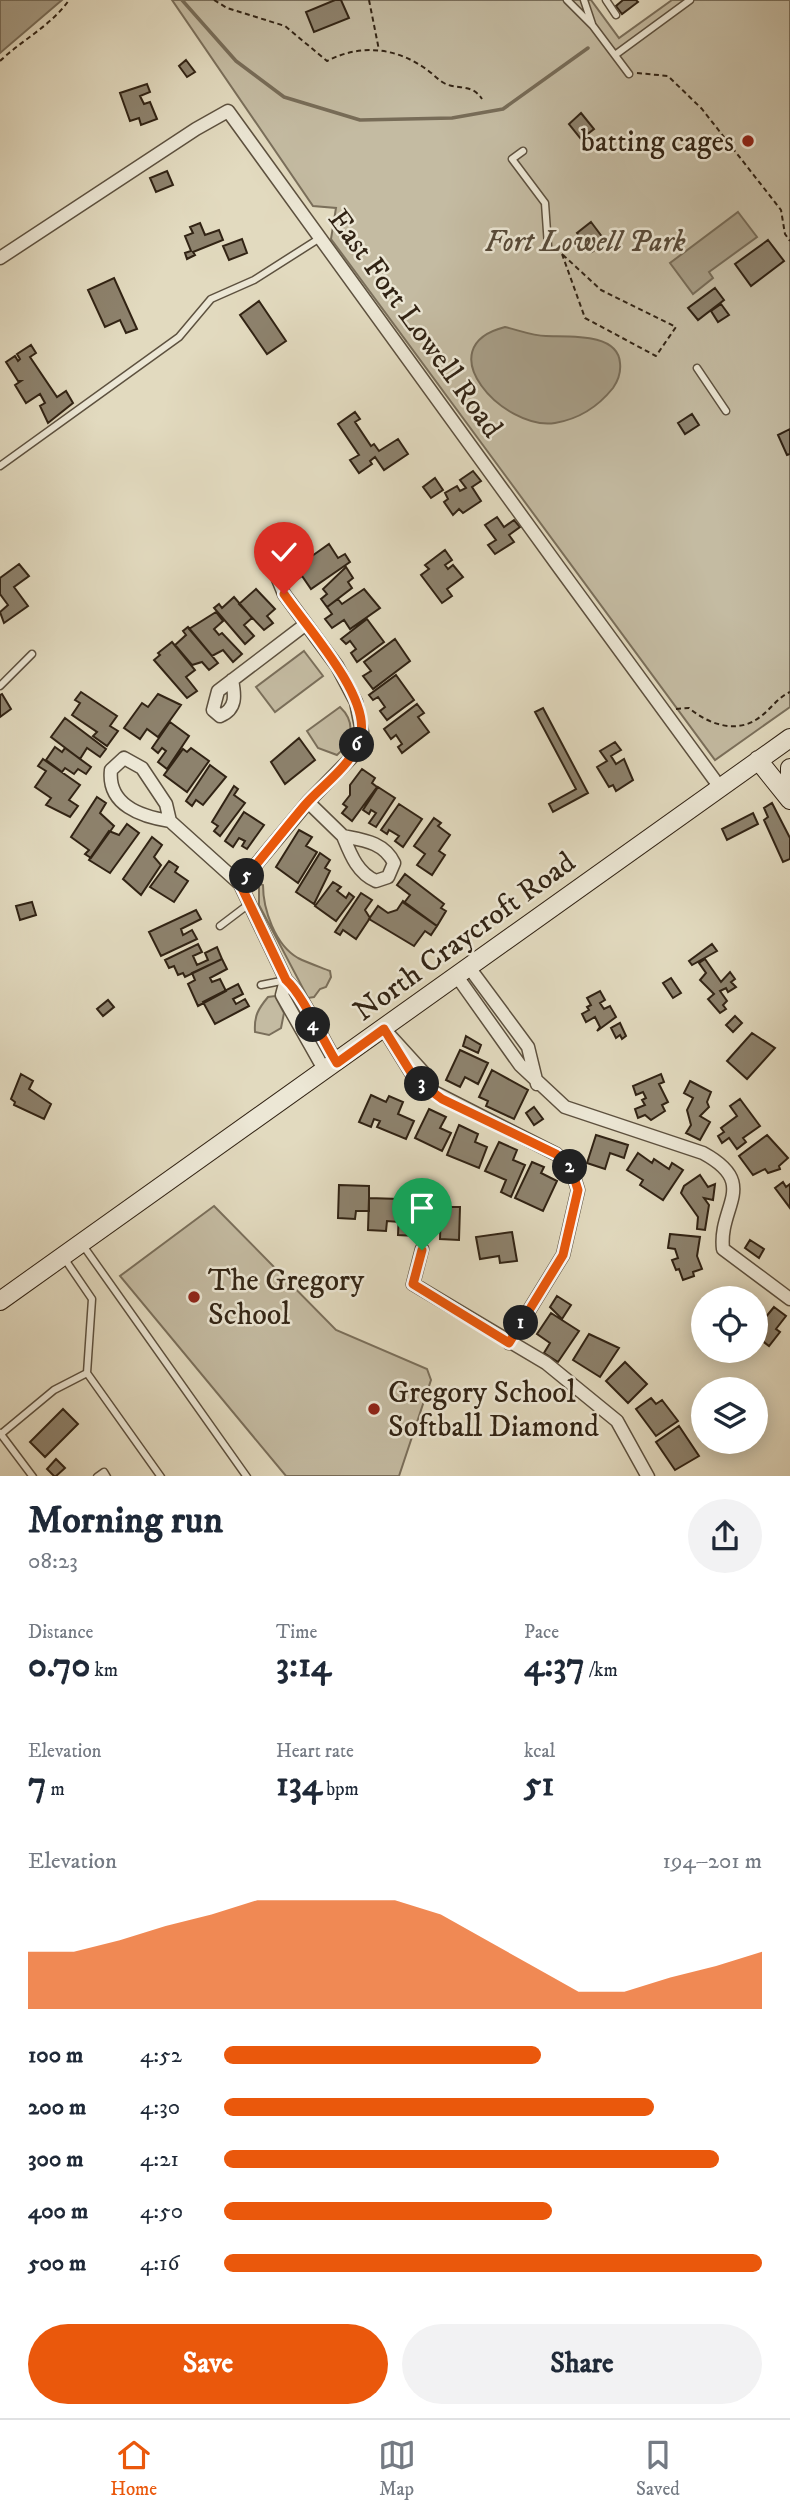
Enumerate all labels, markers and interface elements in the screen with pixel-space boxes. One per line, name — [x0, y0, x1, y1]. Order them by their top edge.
place label: batting cages — [581, 124, 734, 161]
marker: batting cages — [740, 133, 756, 149]
street label: East Fort Lowell Road — [319, 202, 510, 445]
park label: Fort Lowell Park — [484, 224, 686, 261]
pin — [254, 522, 314, 594]
icon: check — [265, 533, 303, 571]
pin: 6 — [340, 728, 374, 762]
text: 6 — [352, 733, 361, 756]
street label: North Craycroft Road — [347, 844, 583, 1030]
pin: 5 — [230, 858, 264, 894]
text: 5 — [242, 864, 251, 887]
pin: 4 — [296, 1007, 330, 1042]
text: 4 — [307, 1013, 318, 1036]
pin: 3 — [404, 1066, 440, 1102]
text: 3 — [418, 1072, 425, 1095]
pin: 2 — [552, 1150, 588, 1184]
text: 2 — [565, 1155, 574, 1178]
pin — [392, 1178, 452, 1250]
icon: arrive — [403, 1189, 441, 1227]
place label: The Gregory School — [208, 1263, 365, 1334]
map controls — [691, 1286, 768, 1454]
button: locate — [691, 1286, 768, 1363]
marker: The Gregory School — [186, 1289, 202, 1305]
pin: 1 — [504, 1306, 538, 1340]
text: 1 — [517, 1311, 524, 1334]
place label: Gregory School Softball Diamond — [388, 1375, 599, 1446]
button: layers — [691, 1377, 768, 1454]
marker: Gregory School Softball Diamond — [366, 1401, 382, 1417]
text: Morning run — [28, 1497, 223, 1545]
button: share — [688, 1499, 762, 1573]
text: 08:23 — [28, 1547, 78, 1576]
text: Distance — [28, 1621, 93, 1644]
text: Time — [276, 1621, 317, 1644]
text: Pace — [524, 1621, 559, 1644]
text: 0.70 — [28, 1644, 90, 1688]
text: 3:14 — [276, 1644, 331, 1688]
text: 4:37 — [524, 1644, 585, 1688]
text: km — [90, 1659, 118, 1682]
text: /km — [585, 1659, 618, 1682]
text: Elevation — [28, 1740, 102, 1763]
text: Heart rate — [276, 1740, 354, 1763]
text: kcal — [524, 1740, 555, 1763]
text: 7 — [28, 1763, 46, 1807]
text: 134 — [276, 1763, 322, 1807]
text: 51 — [524, 1763, 554, 1807]
text: m — [46, 1778, 65, 1801]
text: bpm — [322, 1778, 359, 1801]
text: Elevation — [28, 1847, 117, 1876]
text: 194–201 m — [663, 1847, 762, 1876]
text: 100 m — [28, 2041, 83, 2070]
text: 4:52 — [140, 2041, 182, 2070]
text: 200 m — [28, 2093, 86, 2122]
text: 4:30 — [140, 2093, 180, 2122]
text: 300 m — [28, 2145, 84, 2174]
text: 4:21 — [140, 2145, 179, 2174]
text: 400 m — [28, 2197, 88, 2226]
text: 4:50 — [140, 2197, 183, 2226]
text: 500 m — [28, 2249, 86, 2278]
text: 4:16 — [140, 2249, 180, 2278]
button: Save — [28, 2324, 388, 2404]
button: Share — [402, 2324, 762, 2404]
tab: Home — [110, 2436, 157, 2501]
tab: Map — [378, 2436, 416, 2501]
tab: Saved — [636, 2436, 680, 2501]

